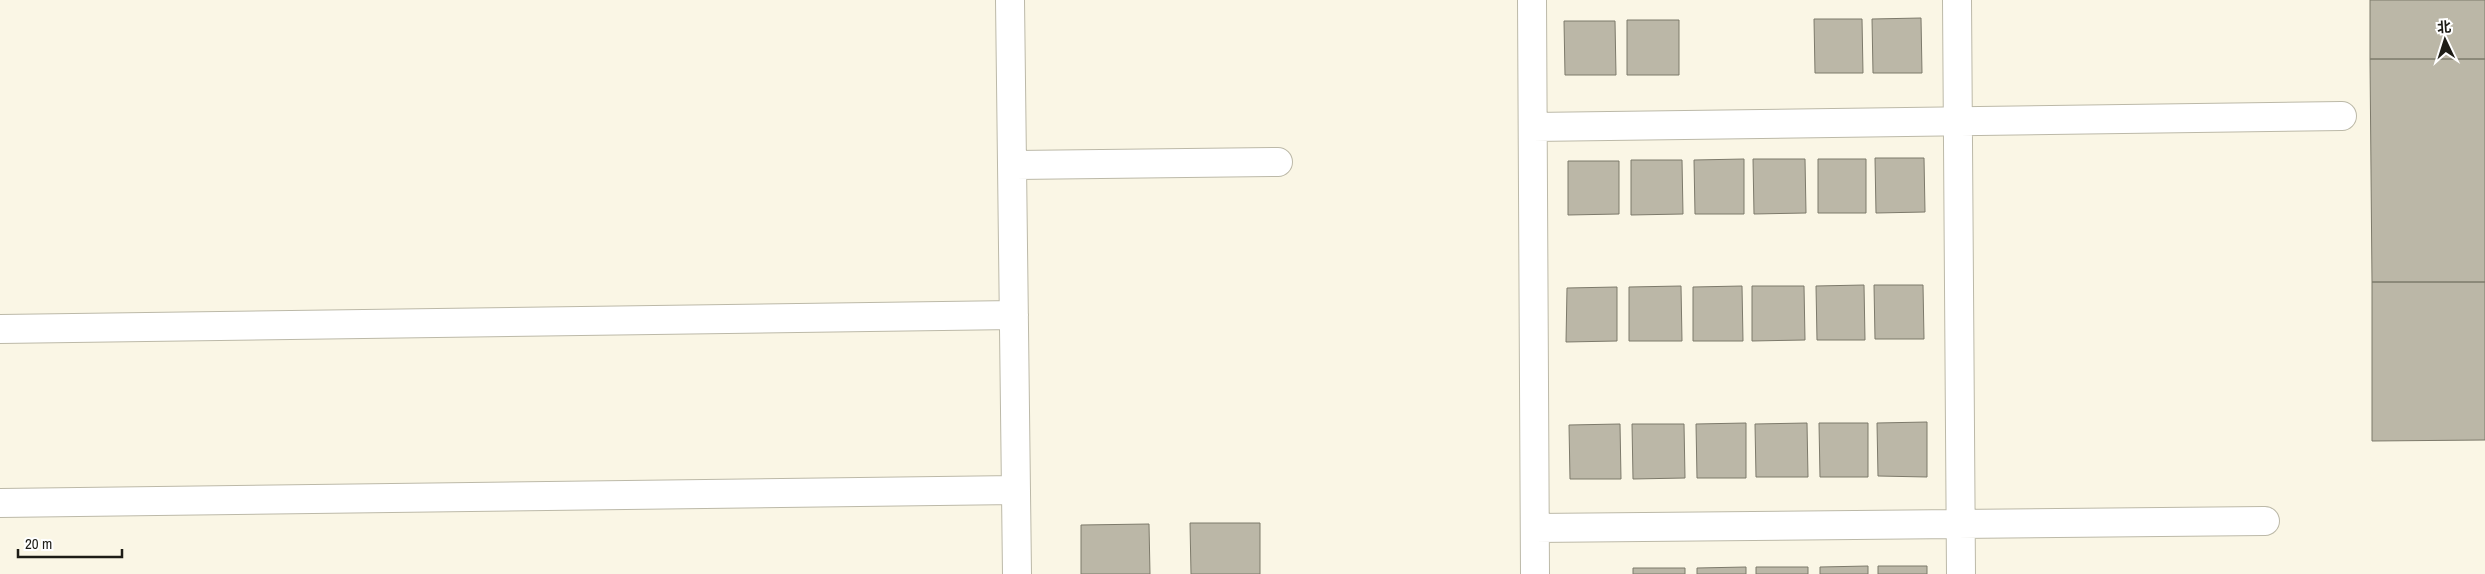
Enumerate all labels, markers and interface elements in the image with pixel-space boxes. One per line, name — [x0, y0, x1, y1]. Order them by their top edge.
north arrow — [2420, 15, 2470, 65]
text: 北 — [2436, 18, 2452, 36]
scale bar — [18, 526, 121, 558]
text: 20 m — [25, 533, 52, 554]

